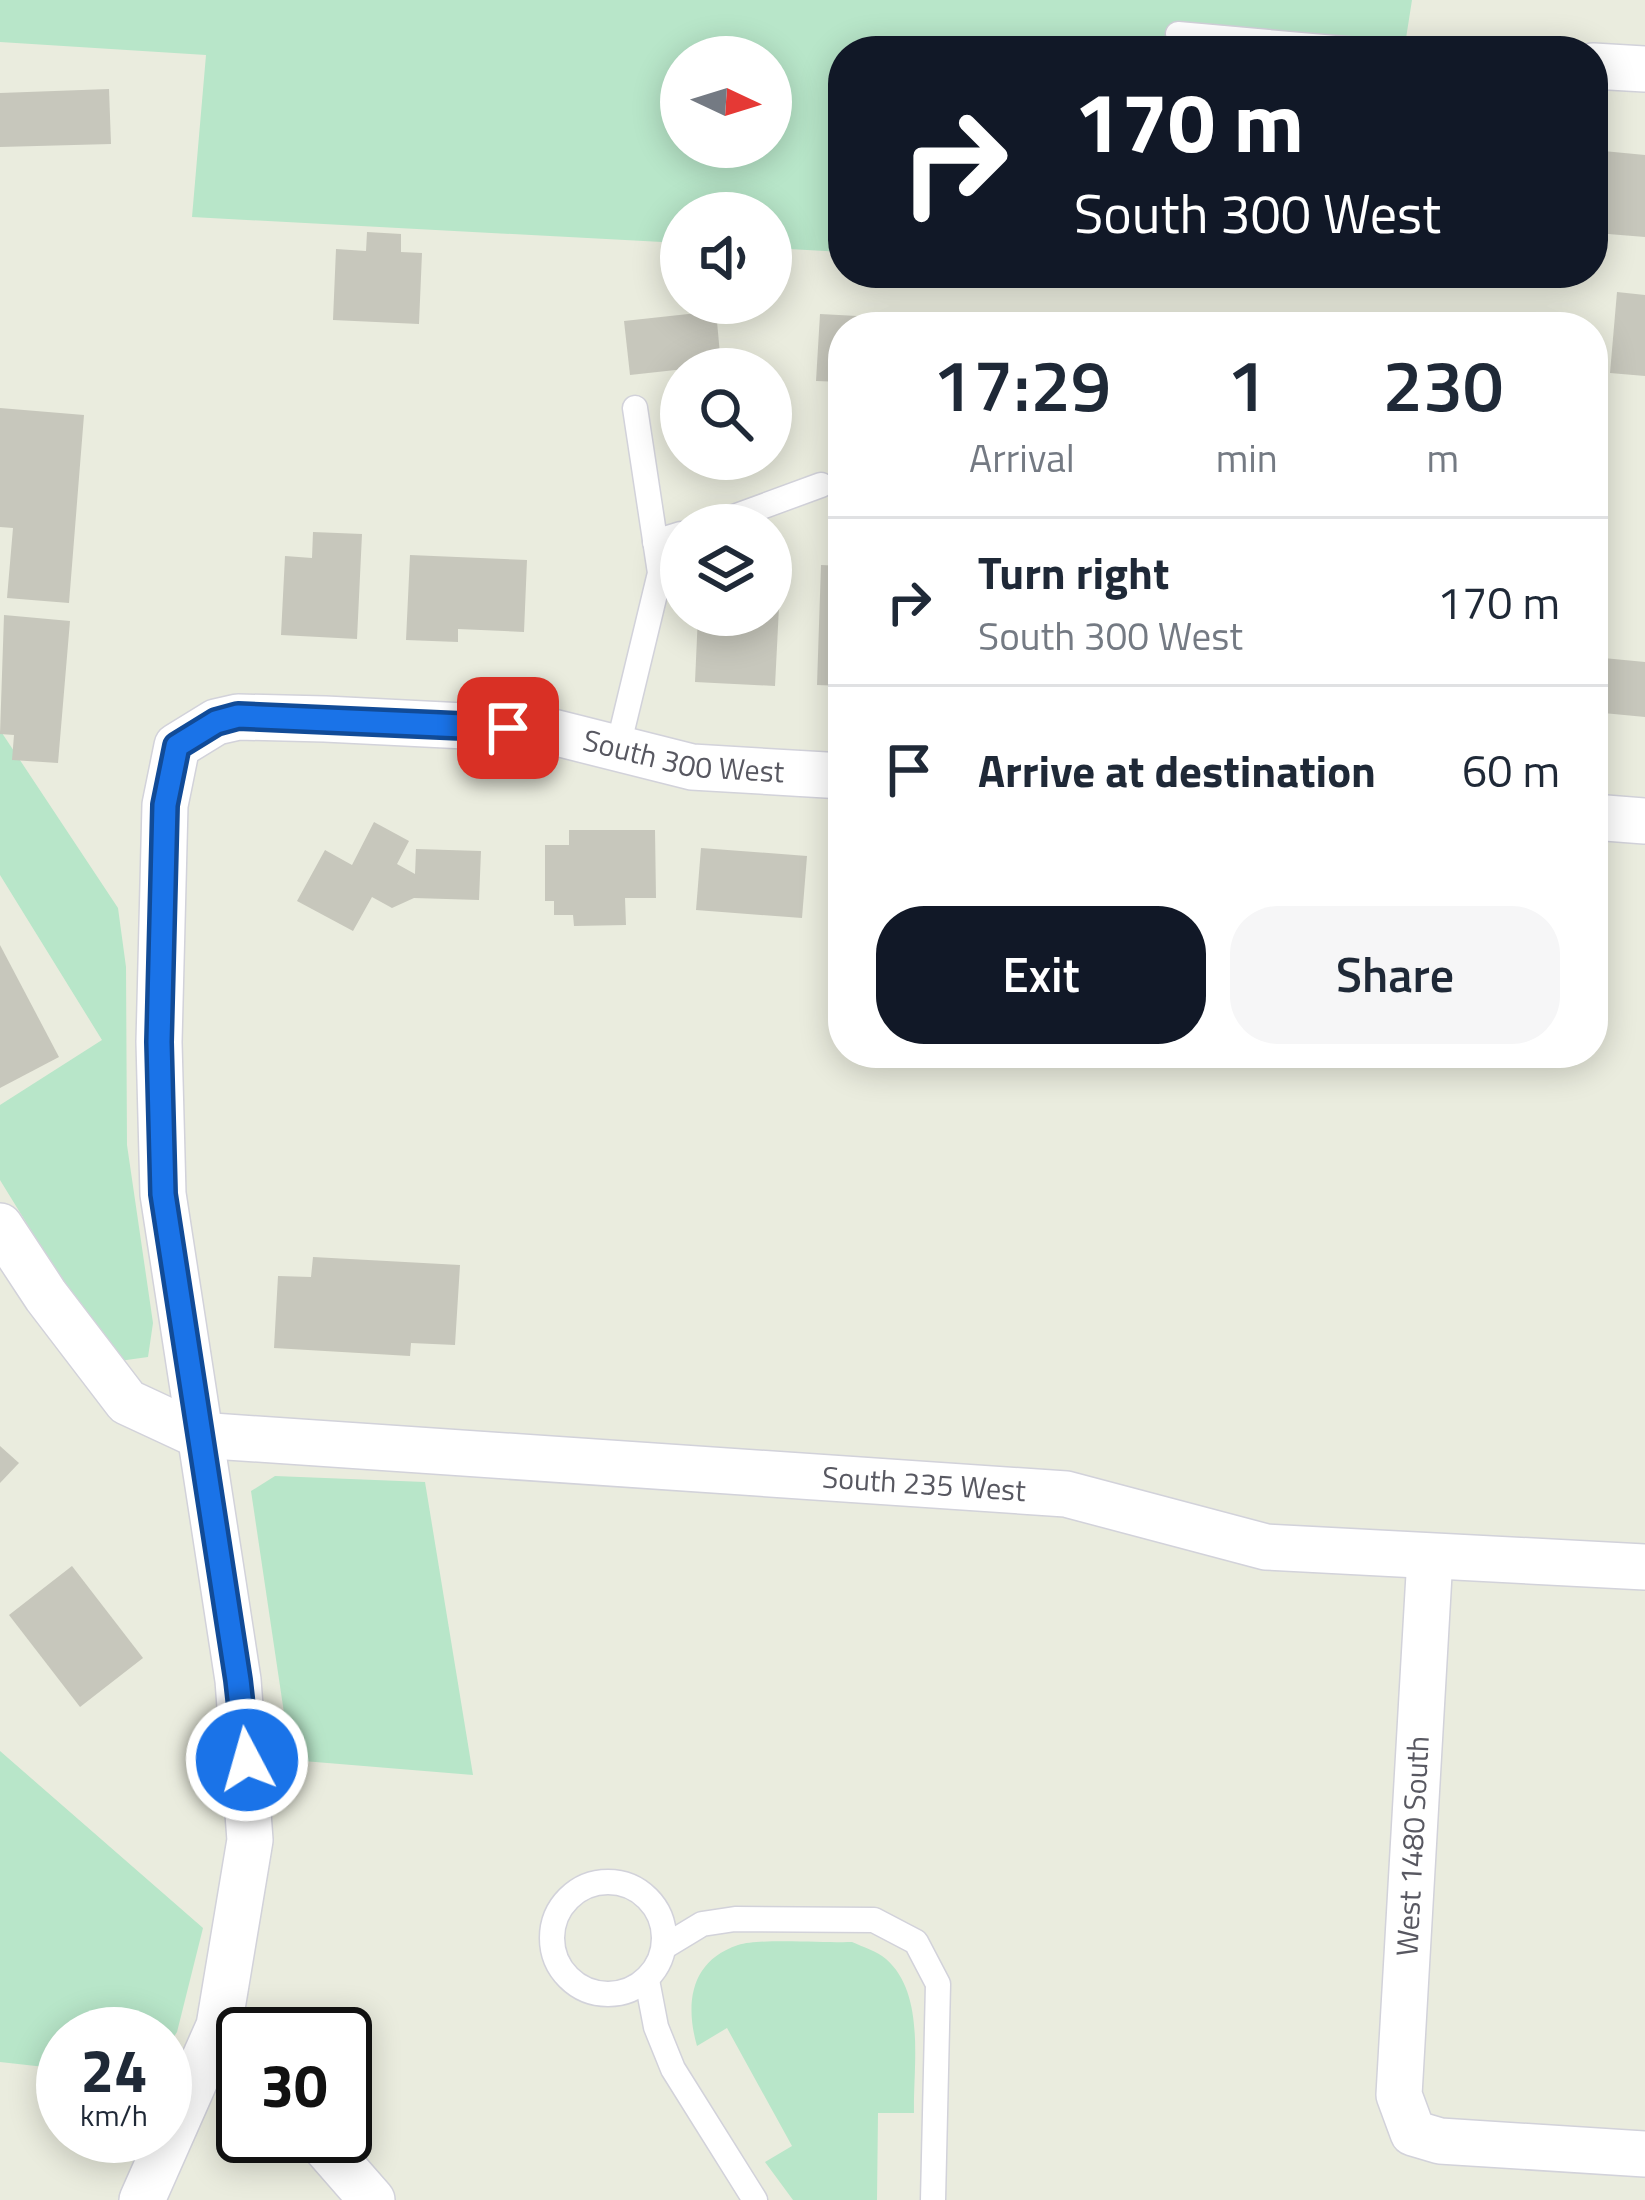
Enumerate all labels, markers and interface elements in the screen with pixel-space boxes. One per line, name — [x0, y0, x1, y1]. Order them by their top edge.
north arrow — [660, 36, 792, 168]
map controls — [660, 36, 792, 636]
text: 170 m — [1074, 57, 1304, 185]
icon: right — [876, 84, 1032, 240]
text: South 300 West — [1074, 172, 1441, 254]
button: sound — [660, 192, 792, 324]
text: 17:29 — [933, 329, 1111, 439]
text: 1 — [1227, 329, 1267, 439]
text: 230 — [1382, 329, 1503, 439]
button: search — [660, 348, 792, 480]
text: Arrival — [969, 428, 1075, 487]
text: min — [1216, 428, 1278, 487]
text: m — [1427, 428, 1459, 487]
button: layers — [660, 504, 792, 636]
text: Turn right — [978, 538, 1169, 606]
text: 170 m — [1437, 568, 1560, 636]
icon: right — [876, 569, 942, 635]
text: South 300 West — [978, 606, 1243, 665]
pin — [457, 677, 559, 779]
icon: arrive — [475, 695, 541, 761]
street label: South 300 West — [578, 716, 786, 794]
text: Arrive at destination — [978, 736, 1376, 804]
text: 60 m — [1462, 736, 1560, 804]
icon: arrive — [876, 737, 942, 803]
button: Exit — [876, 906, 1206, 1044]
button: Share — [1230, 906, 1560, 1044]
street label: South 235 West — [821, 1453, 1028, 1513]
position arrow — [184, 1697, 310, 1823]
street label: West 1480 South — [1383, 1735, 1441, 1957]
speed limit sign: 30 — [216, 2007, 372, 2163]
text: 24 — [80, 2024, 148, 2115]
text: km/h — [80, 2092, 148, 2138]

